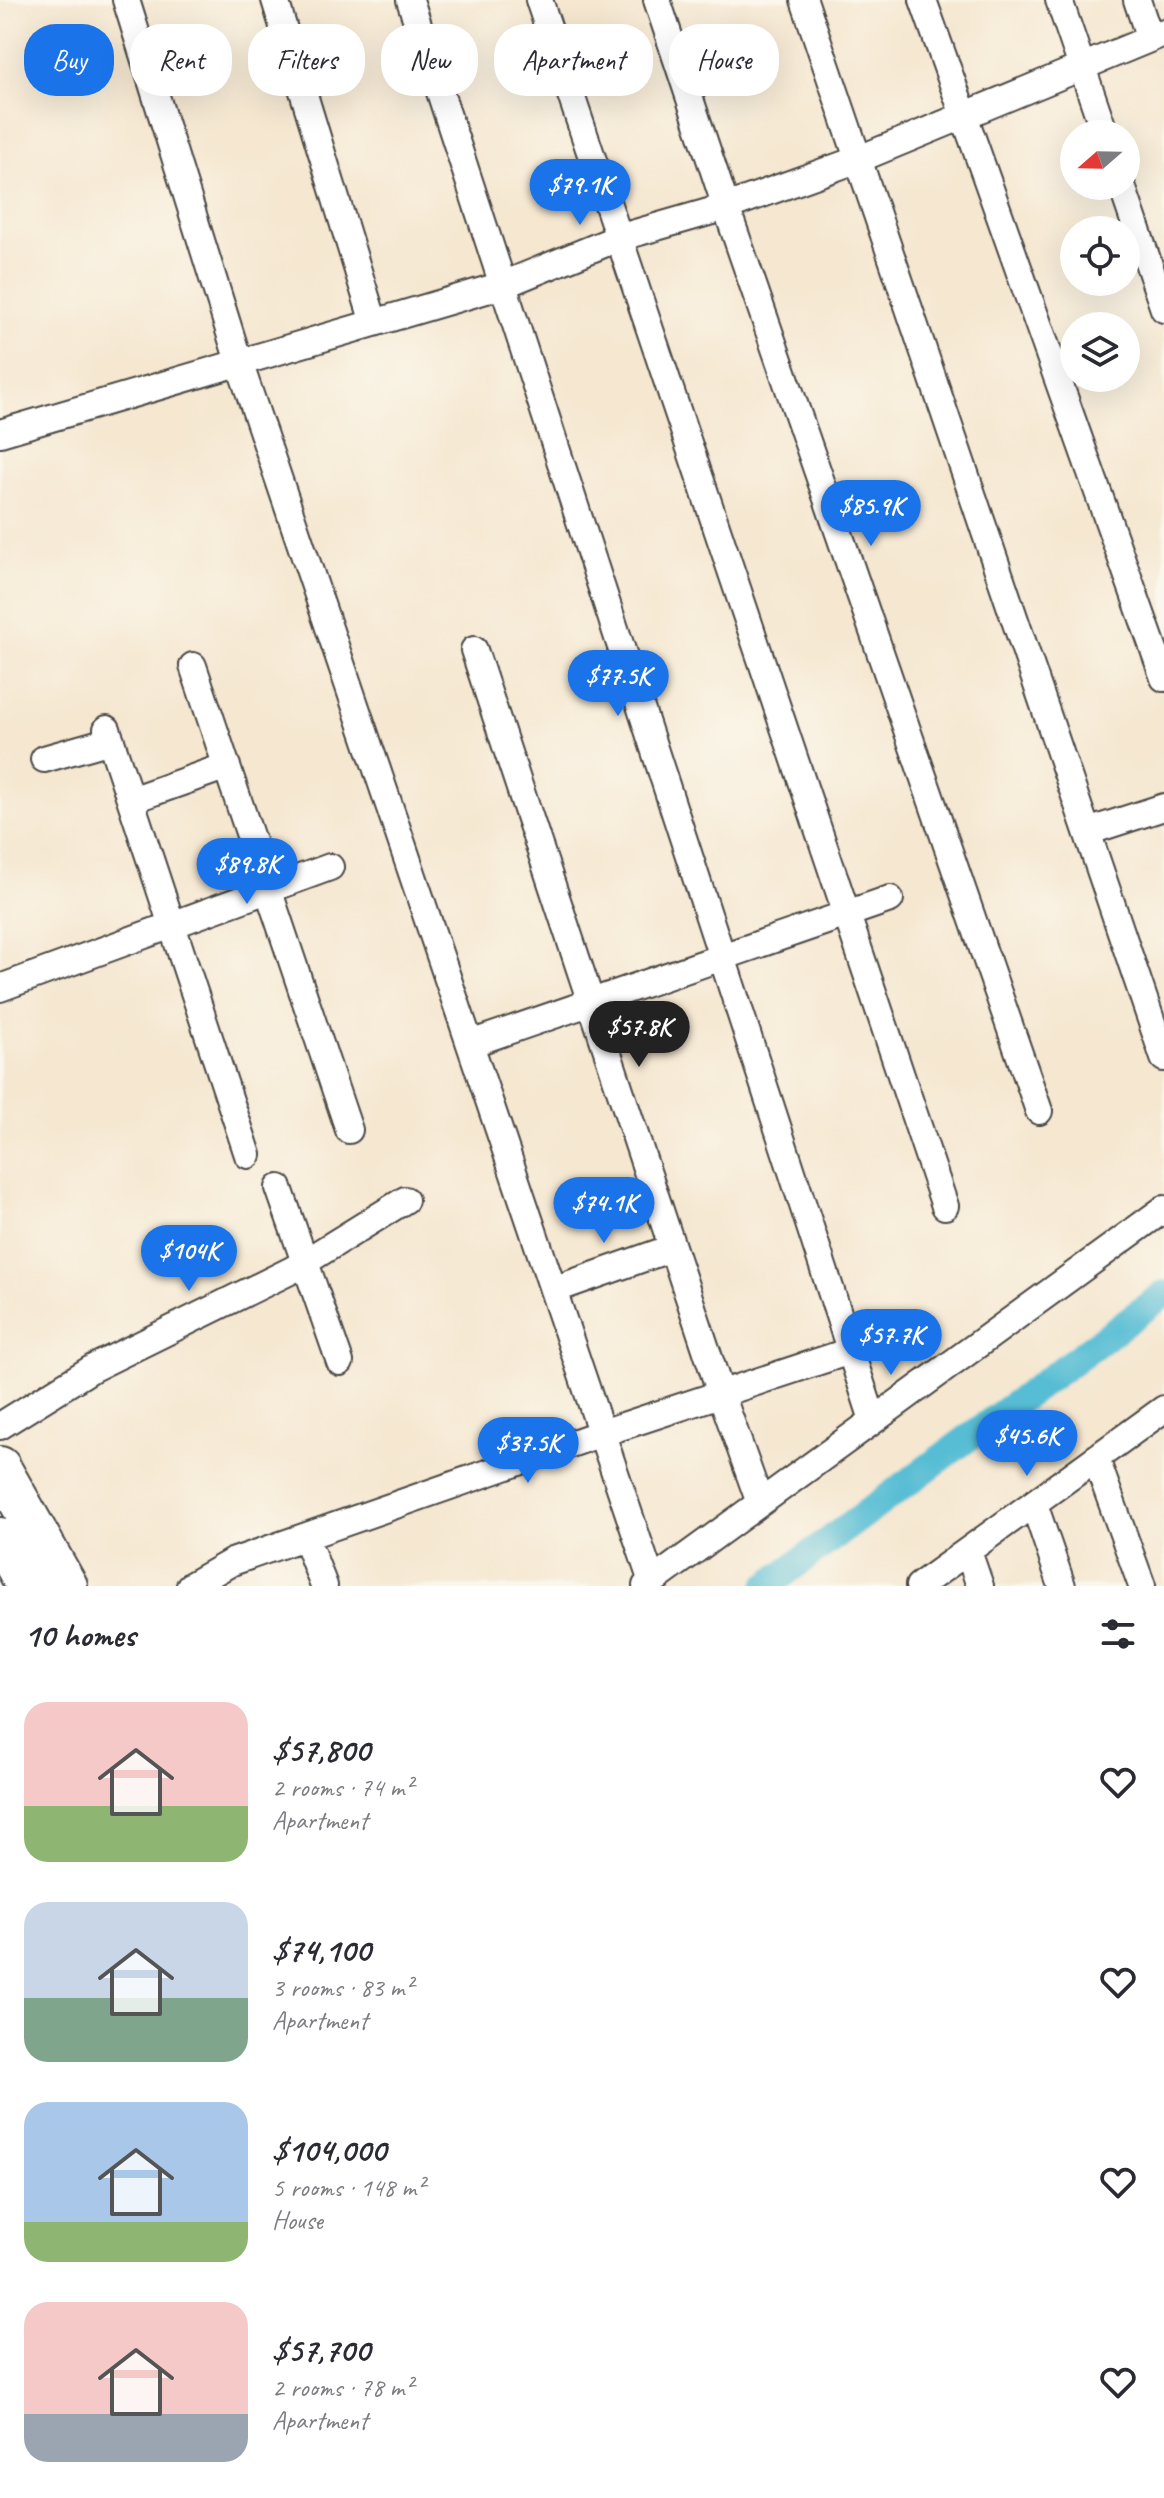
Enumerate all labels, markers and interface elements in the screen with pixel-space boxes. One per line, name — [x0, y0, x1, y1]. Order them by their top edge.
chip: Buy — [24, 24, 114, 96]
chip: Rent — [130, 24, 232, 96]
chip: Filters — [248, 24, 365, 96]
chip: New — [381, 24, 478, 96]
chip: Apartment — [494, 24, 653, 96]
chip: House — [669, 24, 779, 96]
north arrow — [1060, 120, 1140, 200]
map controls — [1060, 120, 1140, 392]
pin: $79.1K — [515, 159, 645, 227]
text: $79.1K — [548, 168, 612, 201]
button: locate — [1060, 216, 1140, 296]
button: layers — [1060, 312, 1140, 392]
pin: $85.9K — [806, 480, 936, 548]
text: $85.9K — [839, 489, 903, 522]
pin: $77.5K — [553, 650, 683, 718]
text: $77.5K — [586, 659, 650, 692]
pin: $89.8K — [182, 838, 312, 906]
text: $89.8K — [215, 847, 279, 880]
pin: $57.8K — [574, 1001, 704, 1069]
text: $57.8K — [607, 1010, 671, 1043]
pin: $74.1K — [539, 1177, 669, 1245]
text: $74.1K — [571, 1186, 637, 1219]
pin: $104K — [133, 1225, 245, 1293]
text: $104K — [159, 1234, 219, 1267]
pin: $57.7K — [826, 1309, 956, 1377]
text: $57.7K — [859, 1318, 923, 1351]
pin: $45.6K — [962, 1410, 1092, 1478]
pin: $37.5K — [463, 1417, 593, 1485]
text: $45.6K — [994, 1419, 1060, 1452]
text: $37.5K — [496, 1426, 560, 1459]
icon: filters — [1096, 1612, 1140, 1656]
text: 10 homes — [24, 1613, 135, 1656]
text: $57,800 — [272, 1728, 370, 1771]
icon: home — [88, 1734, 184, 1830]
icon: heart — [1096, 1760, 1140, 1804]
text: 2 rooms · 74 m² — [272, 1771, 413, 1804]
text: Apartment — [272, 1804, 368, 1837]
text: $74,100 — [272, 1928, 370, 1971]
icon: home — [88, 1934, 184, 2030]
icon: heart — [1096, 1960, 1140, 2004]
text: 3 rooms · 83 m² — [272, 1971, 413, 2004]
text: Apartment — [272, 2004, 368, 2037]
text: $104,000 — [272, 2128, 386, 2171]
icon: home — [88, 2134, 184, 2230]
icon: heart — [1096, 2160, 1140, 2204]
text: 5 rooms · 148 m² — [272, 2171, 424, 2204]
text: House — [272, 2204, 323, 2237]
text: $57,700 — [272, 2328, 370, 2371]
icon: home — [88, 2334, 184, 2430]
icon: heart — [1096, 2360, 1140, 2404]
text: 2 rooms · 78 m² — [272, 2371, 413, 2404]
text: Apartment — [272, 2404, 368, 2437]

